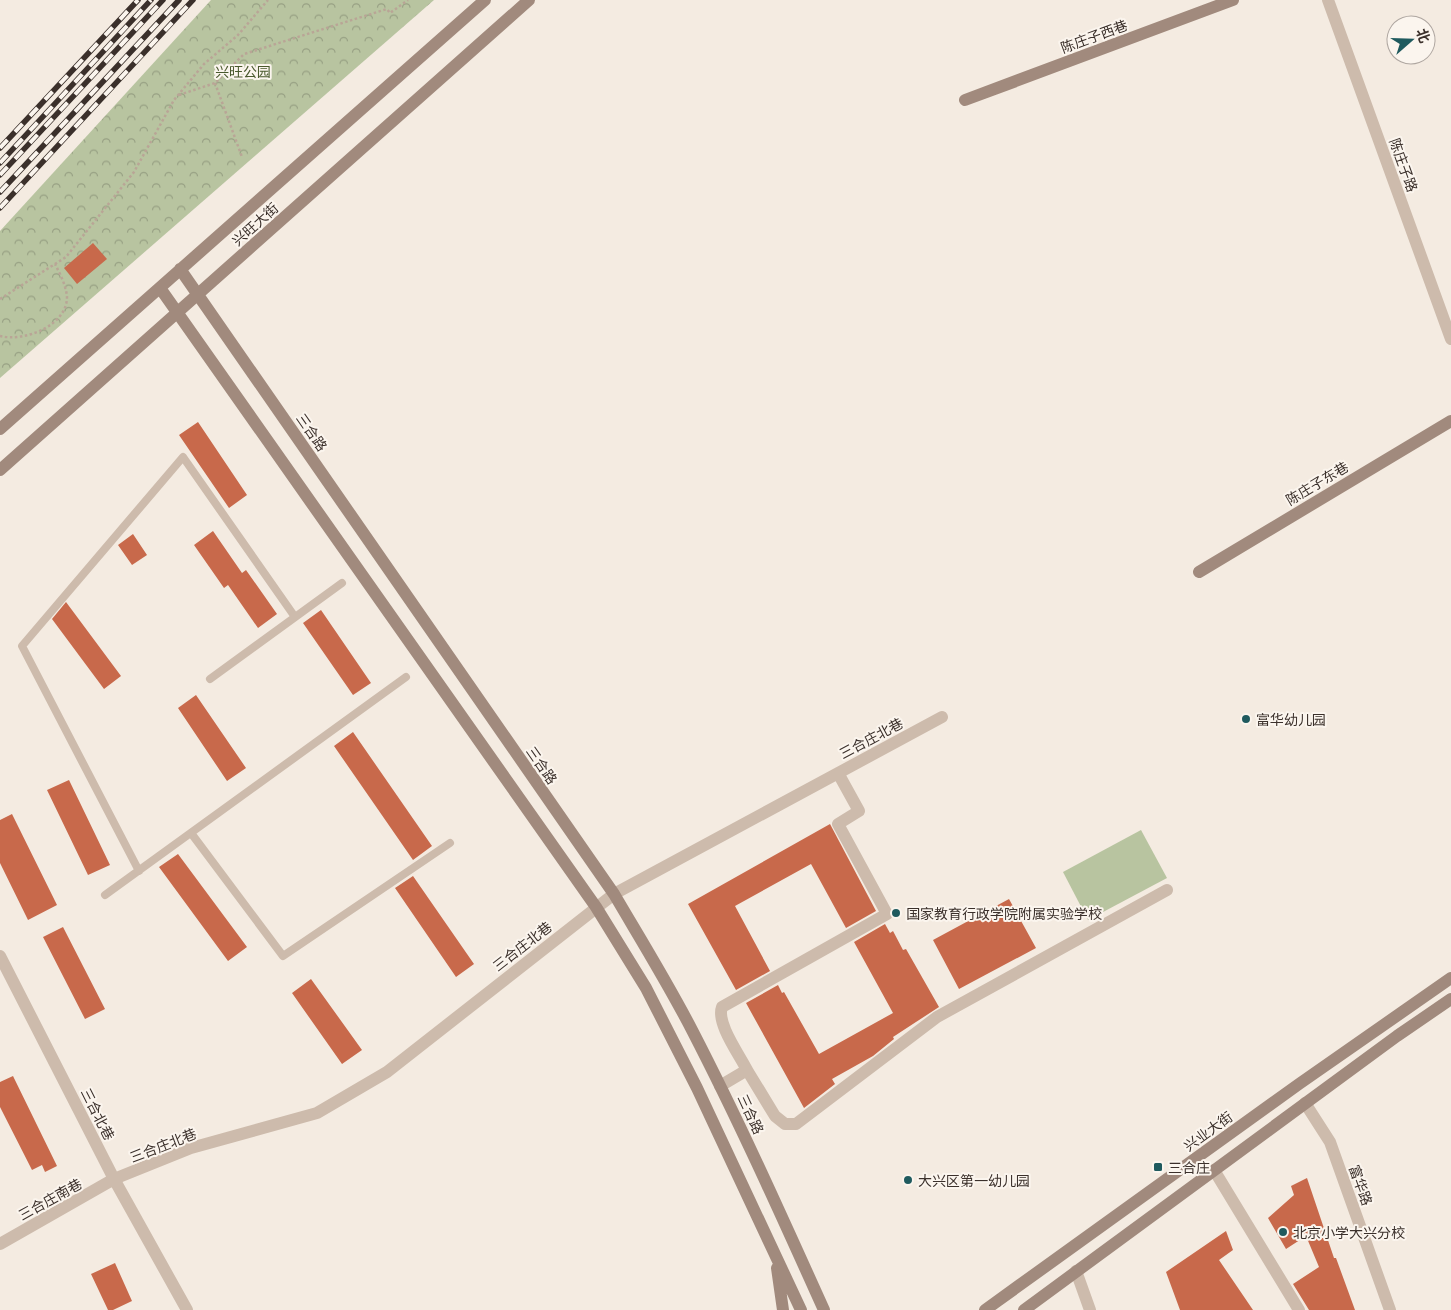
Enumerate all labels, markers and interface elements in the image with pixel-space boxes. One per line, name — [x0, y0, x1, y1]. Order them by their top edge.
street label: 陈庄子西巷 — [1058, 15, 1130, 57]
north arrow — [1386, 15, 1436, 65]
text: 北 — [1412, 26, 1435, 45]
park label: 兴旺公园 — [215, 62, 271, 81]
street label: 陈庄子路 — [1385, 135, 1423, 195]
street label: 兴旺大街 — [228, 198, 282, 250]
street label: 三合路 — [292, 409, 332, 455]
street label: 陈庄子东巷 — [1282, 457, 1352, 509]
place label: 富华幼儿园 — [1256, 710, 1326, 729]
street label: 三合庄北巷 — [836, 713, 906, 763]
marker: 富华幼儿园 — [1240, 713, 1252, 725]
street label: 三合路 — [522, 742, 562, 788]
place label: 国家教育行政学院附属实验学校 — [906, 904, 1102, 923]
marker: 国家教育行政学院附属实验学校 — [890, 907, 902, 919]
street label: 三合庄北巷 — [489, 917, 555, 975]
street label: 三合北巷 — [77, 1085, 119, 1143]
street label: 三合路 — [734, 1091, 768, 1137]
street label: 兴业大街 — [1180, 1107, 1236, 1155]
street label: 三合庄北巷 — [127, 1124, 199, 1166]
place label: 三合庄 — [1168, 1158, 1210, 1177]
marker: 三合庄 — [1152, 1161, 1164, 1173]
street label: 富华路 — [1345, 1162, 1377, 1208]
place label: 大兴区第一幼儿园 — [918, 1171, 1030, 1190]
street label: 三合庄南巷 — [15, 1174, 85, 1224]
marker: 大兴区第一幼儿园 — [902, 1174, 914, 1186]
place label: 北京小学大兴分校 — [1293, 1223, 1405, 1242]
marker: 北京小学大兴分校 — [1277, 1226, 1289, 1238]

